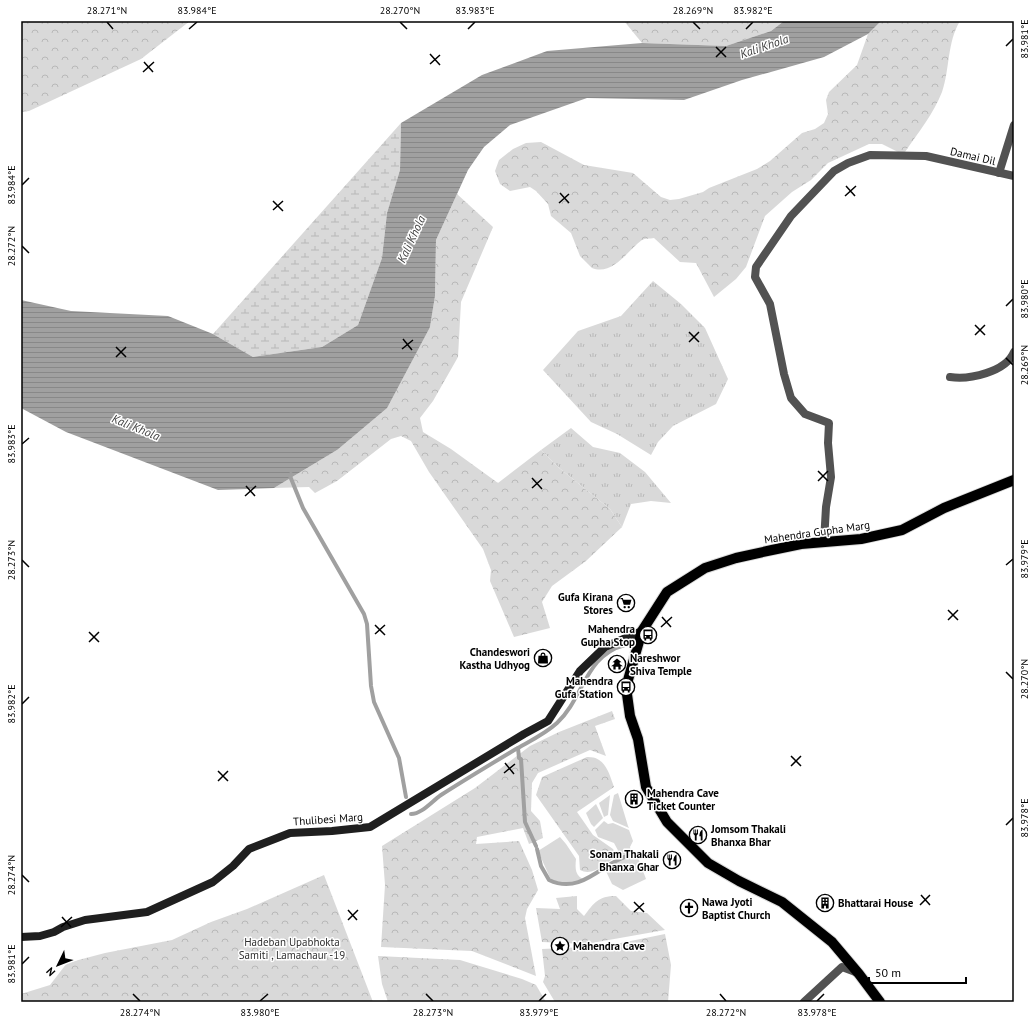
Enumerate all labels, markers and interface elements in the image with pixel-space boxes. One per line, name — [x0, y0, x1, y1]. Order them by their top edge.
text: 28.271°N — [87, 4, 127, 17]
text: 83.984°E — [178, 4, 217, 17]
text: 28.270°N — [380, 4, 420, 17]
text: 83.983°E — [456, 4, 495, 17]
text: 28.269°N — [673, 4, 713, 17]
text: 83.982°E — [734, 4, 773, 17]
text: 83.981°E — [1018, 20, 1031, 59]
water label: Kali Khola — [738, 31, 790, 61]
street label: Damai Dil — [949, 144, 998, 168]
text: 83.984°E — [5, 166, 18, 205]
water label: Kali Khola — [394, 213, 428, 265]
text: 28.272°N — [5, 226, 18, 266]
text: 83.980°E — [1018, 280, 1031, 319]
text: 28.269°N — [1018, 345, 1031, 385]
water label: Kali Khola — [110, 411, 162, 443]
text: 83.983°E — [5, 425, 18, 464]
street label: Mahendra Gupha Marg — [763, 518, 871, 546]
text: 28.273°N — [5, 540, 18, 580]
text: 83.979°E — [1018, 540, 1031, 579]
place label: Gufa Kirana Stores — [558, 590, 613, 617]
supermarket icon: Gufa Kirana Stores — [616, 593, 636, 613]
place label: Mahendra Gupha Stop — [581, 622, 635, 649]
bus stop icon: Mahendra Gupha Stop — [638, 625, 658, 645]
place label: Chandeswori Kastha Udhyog — [459, 645, 530, 672]
shop icon: Chandeswori Kastha Udhyog — [533, 648, 553, 668]
place label: Nareshwor Shiva Temple — [630, 651, 692, 678]
temple icon: Nareshwor Shiva Temple — [607, 654, 627, 674]
text: 28.270°N — [1018, 659, 1031, 699]
place label: Mahendra Gufa Station — [555, 674, 613, 701]
bus stop icon: Mahendra Gufa Station — [616, 677, 636, 697]
text: 83.982°E — [5, 685, 18, 724]
place label: Mahendra Cave Ticket Counter — [647, 786, 719, 813]
building icon: Mahendra Cave Ticket Counter — [624, 789, 644, 809]
text: 83.978°E — [1018, 799, 1031, 838]
street label: Thulibesi Marg — [293, 810, 364, 828]
place label: Jomsom Thakali Bhanxa Bhar — [710, 822, 786, 849]
restaurant icon: Jomsom Thakali Bhanxa Bhar — [688, 825, 708, 845]
place label: Sonam Thakali Bhanxa Ghar — [590, 847, 659, 874]
restaurant icon: Sonam Thakali Bhanxa Ghar — [662, 850, 682, 870]
text: 28.274°N — [5, 855, 18, 895]
building icon: Bhattarai House — [815, 893, 835, 913]
place label: Nawa Jyoti Baptist Church — [702, 895, 771, 922]
place label: Bhattarai House — [838, 896, 914, 910]
church icon: Nawa Jyoti Baptist Church — [679, 898, 699, 918]
park label: Hadeban Upabhokta Samiti , Lamachaur -19 — [239, 935, 345, 962]
place icon: Mahendra Cave — [550, 936, 570, 956]
place label: Mahendra Cave — [573, 939, 645, 953]
text: 83.981°E — [5, 945, 18, 984]
north arrow — [38, 945, 78, 985]
scale bar — [869, 959, 966, 985]
text: N — [43, 964, 58, 979]
text: 50 m — [875, 965, 901, 980]
text: 28.274°N — [120, 1006, 160, 1019]
text: 83.980°E — [241, 1006, 280, 1019]
text: 28.273°N — [413, 1006, 453, 1019]
text: 83.979°E — [520, 1006, 559, 1019]
text: 28.272°N — [706, 1006, 746, 1019]
text: 83.978°E — [798, 1006, 837, 1019]

